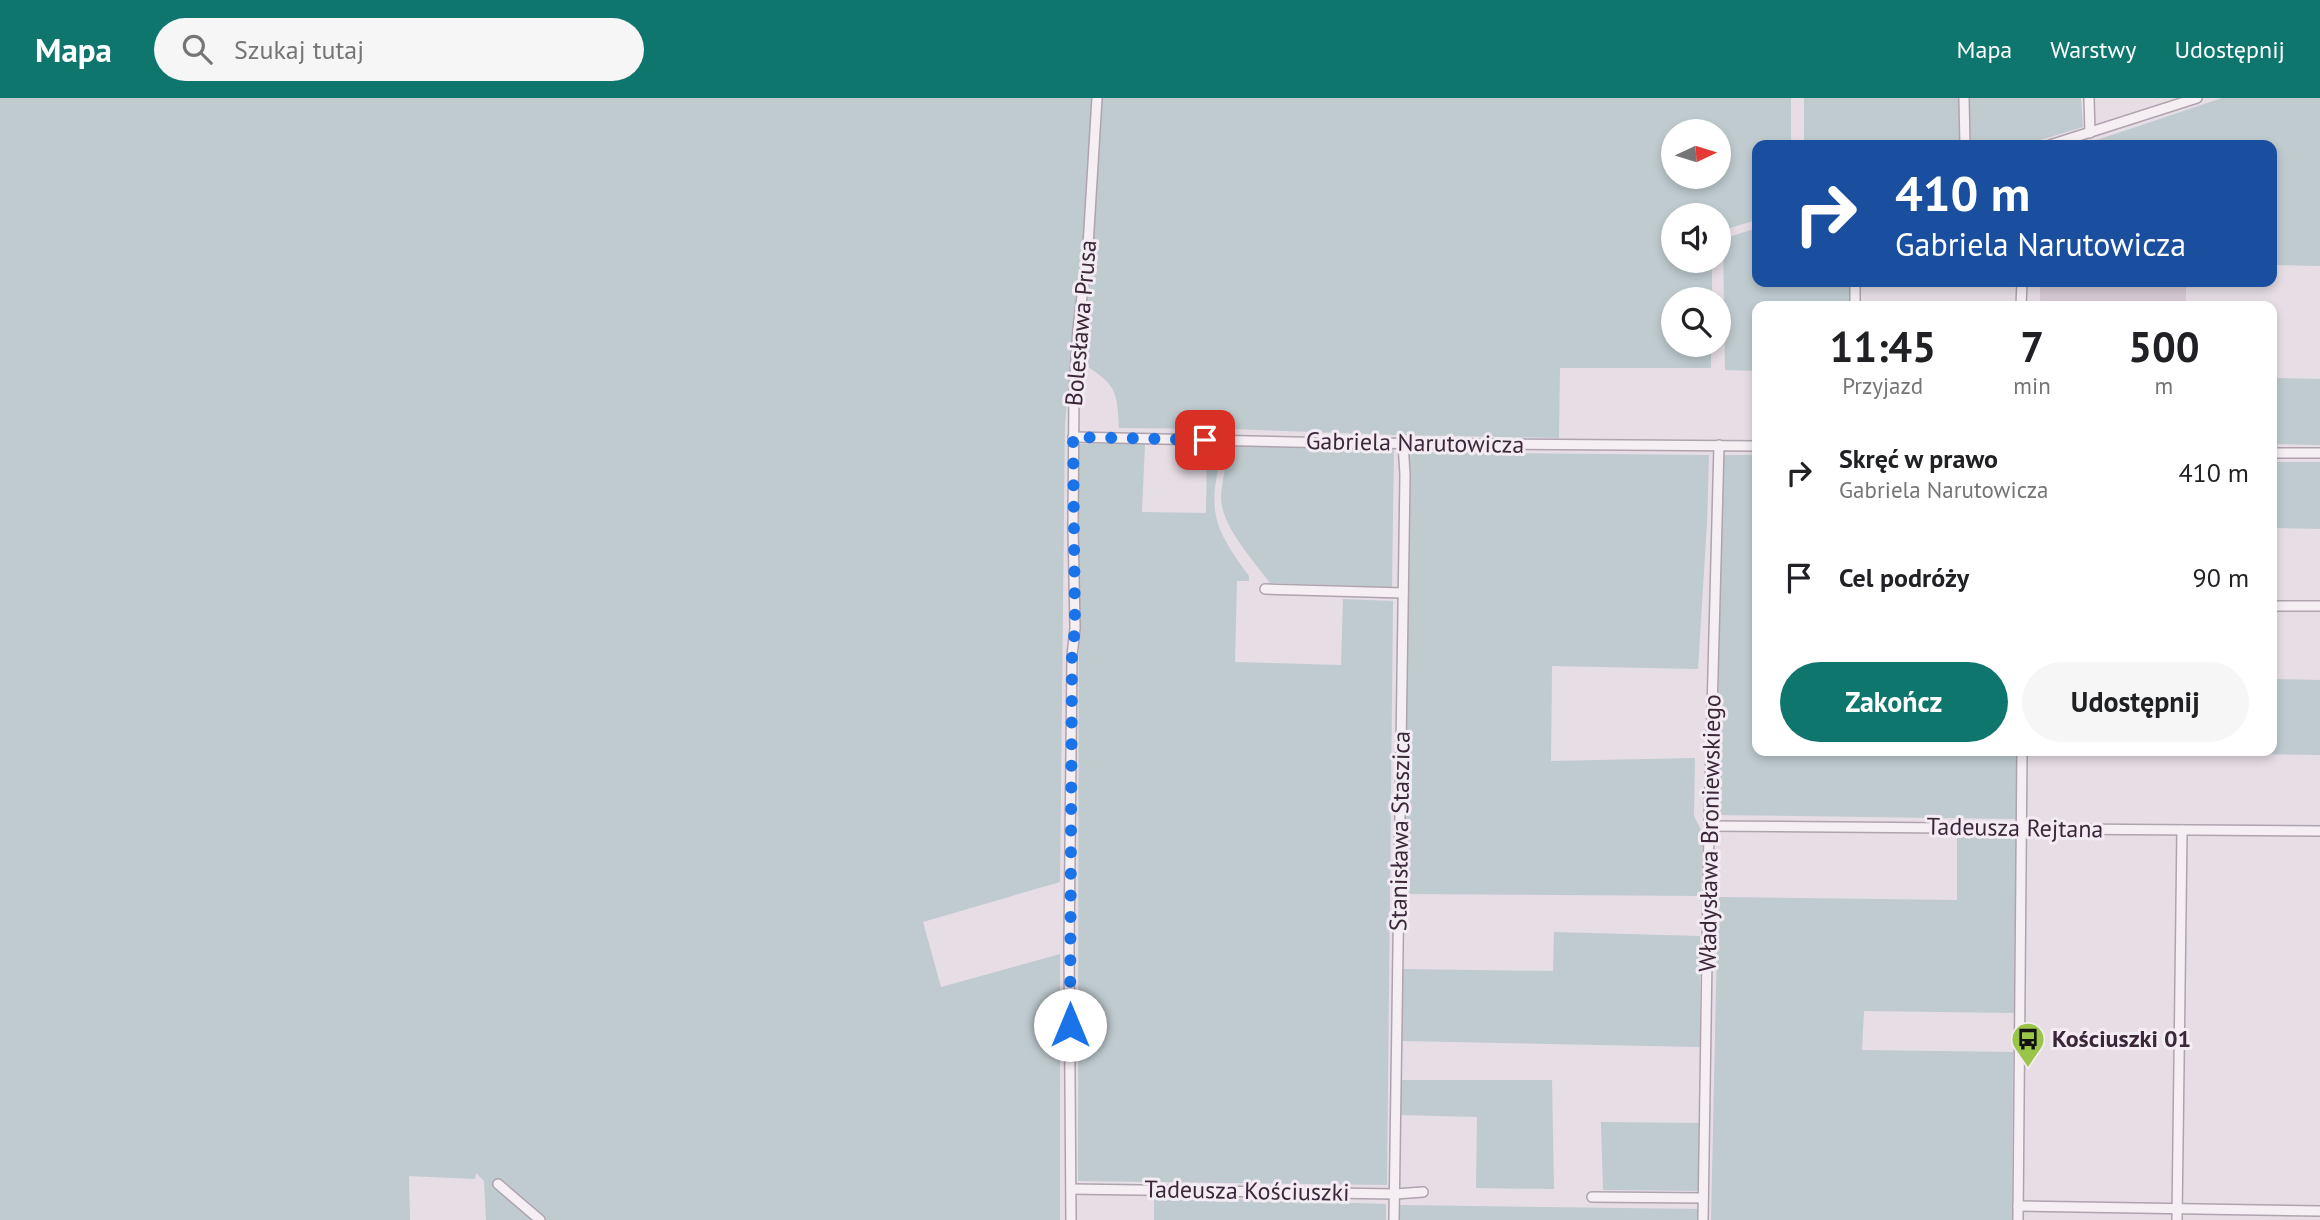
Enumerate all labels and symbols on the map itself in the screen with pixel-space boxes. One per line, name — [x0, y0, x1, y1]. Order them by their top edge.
north arrow — [1661, 119, 1731, 189]
street label: Bolesława Prusa — [1058, 239, 1103, 407]
pin — [1175, 410, 1235, 470]
street label: Gabriela Narutowicza — [1306, 425, 1524, 460]
street label: Władysława Broniewskiego — [1692, 694, 1727, 972]
street label: Stanisława Staszica — [1382, 731, 1417, 931]
street label: Tadeusza Rejtana — [1926, 810, 2104, 845]
position arrow — [1033, 988, 1107, 1062]
bus stop icon: Kościuszki 01 — [2009, 1020, 2047, 1069]
place label: Kościuszki 01 — [2052, 1023, 2191, 1054]
street label: Tadeusza Kościuszki — [1144, 1173, 1350, 1208]

